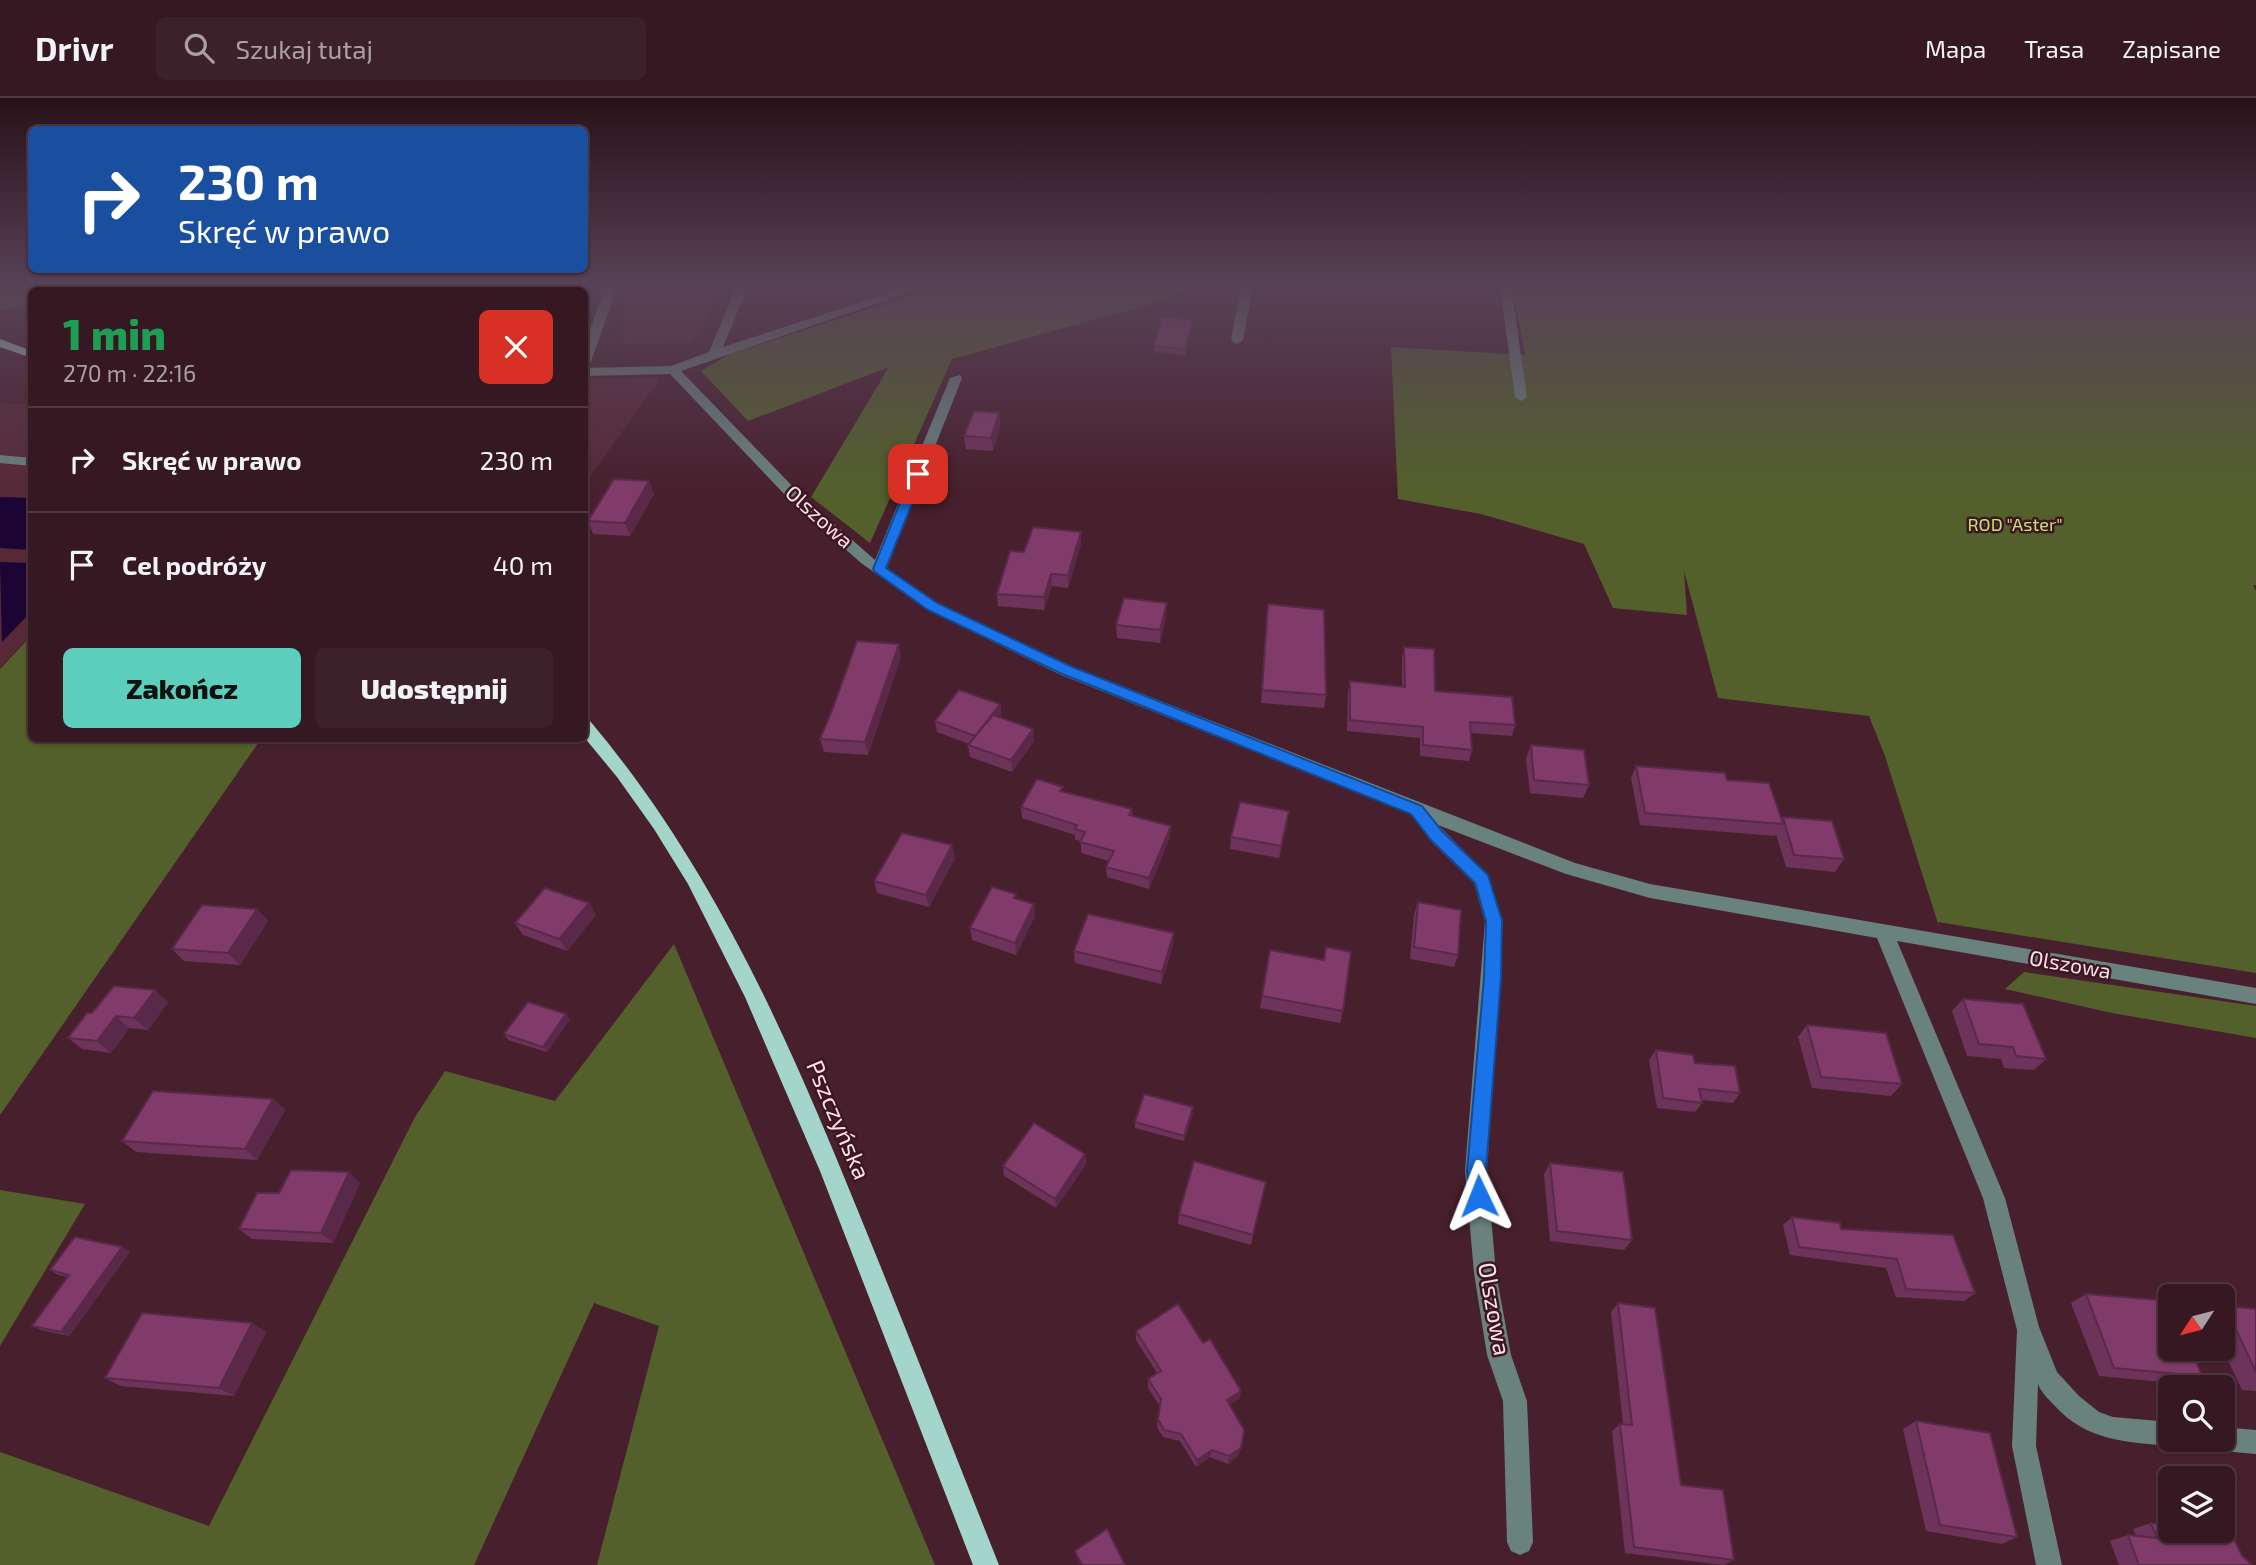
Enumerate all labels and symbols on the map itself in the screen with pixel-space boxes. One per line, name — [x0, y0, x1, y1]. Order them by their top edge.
pin — [888, 444, 948, 504]
street label: Olszowa — [781, 479, 859, 553]
park label: ROD "Aster" — [1967, 513, 2063, 535]
street label: Olszowa — [2028, 944, 2113, 983]
street label: Pszczyńska — [801, 1055, 877, 1183]
position arrow — [1442, 1159, 1516, 1233]
street label: Olszowa — [1473, 1260, 1518, 1358]
north arrow — [2158, 1284, 2235, 1362]

